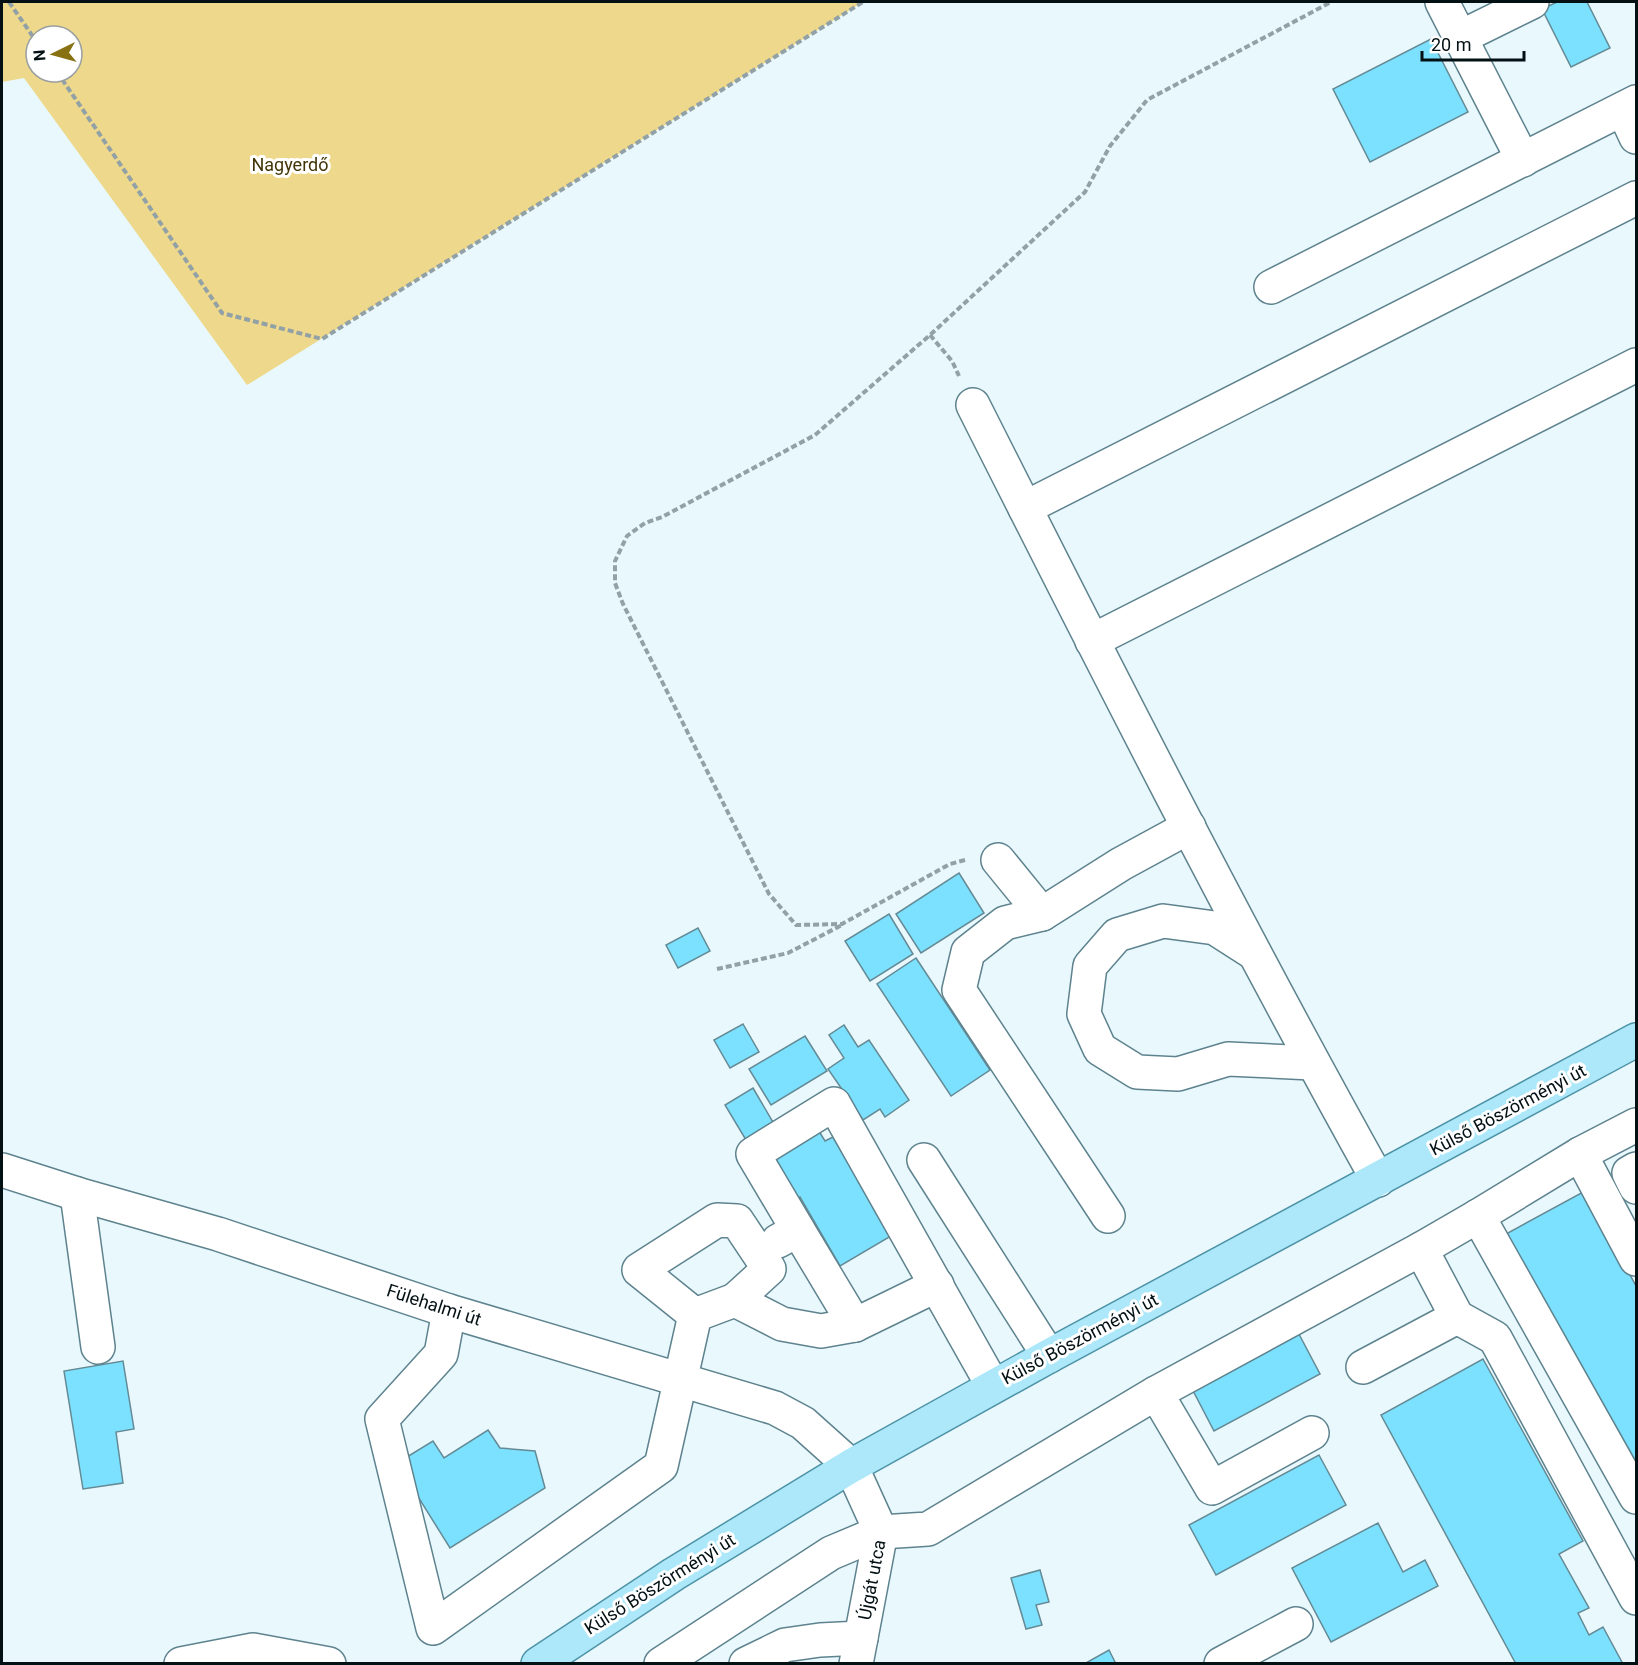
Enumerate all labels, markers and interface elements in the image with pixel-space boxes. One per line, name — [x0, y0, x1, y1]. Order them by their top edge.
north arrow — [24, 24, 84, 84]
scale bar — [1422, 24, 1524, 62]
text: 20 m — [1431, 34, 1471, 55]
text: N — [30, 49, 50, 62]
park label: Nagyerdő — [251, 154, 329, 175]
street label: Külső Böszörményi út — [1426, 1059, 1590, 1160]
street label: Fülehalmi út — [384, 1279, 484, 1330]
street label: Külső Böszörményi út — [998, 1288, 1162, 1389]
street label: Külső Böszörményi út — [580, 1529, 739, 1639]
street label: Újgát utca — [853, 1538, 890, 1622]

